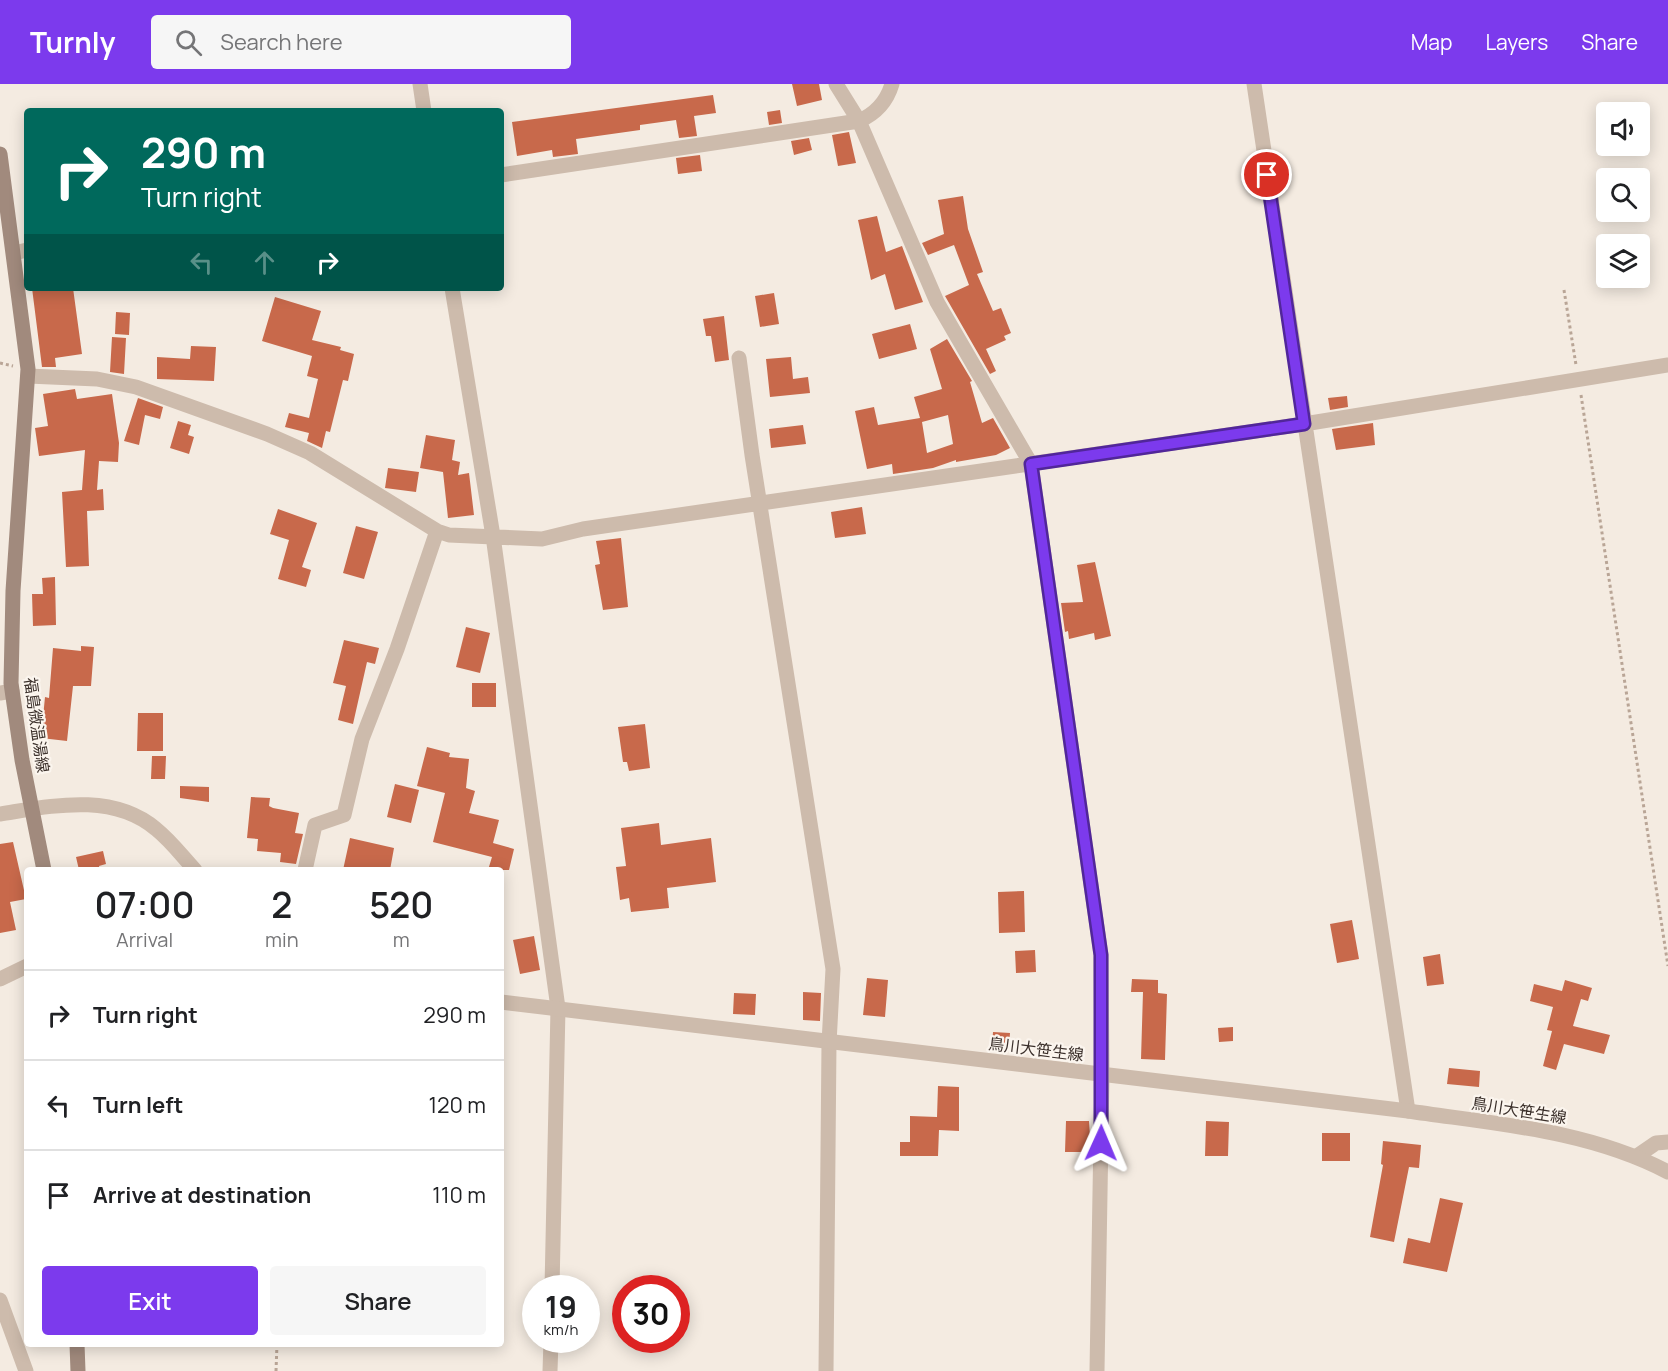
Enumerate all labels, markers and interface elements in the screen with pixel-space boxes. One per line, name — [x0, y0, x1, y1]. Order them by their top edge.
search box — [151, 15, 571, 69]
text: Turnly — [30, 23, 115, 61]
icon: search — [172, 26, 205, 59]
text: Search here — [220, 27, 343, 57]
text: Map — [1411, 28, 1452, 56]
text: Layers — [1485, 28, 1548, 56]
text: Share — [1581, 28, 1638, 56]
map controls — [1596, 102, 1650, 288]
button: sound — [1596, 102, 1650, 156]
text: 290 m — [141, 123, 266, 181]
icon: right — [42, 132, 120, 210]
pin — [1241, 149, 1292, 200]
icon: arrive — [1250, 158, 1283, 191]
button: search — [1596, 168, 1650, 222]
text: Turn right — [141, 178, 262, 215]
button: layers — [1596, 234, 1650, 288]
icon: left — [185, 246, 218, 279]
icon: ahead — [248, 246, 281, 279]
icon: right — [311, 246, 344, 279]
street label: 福島微温湯線 — [19, 676, 55, 774]
text: 07:00 — [95, 880, 195, 929]
text: 2 — [271, 880, 292, 929]
text: 520 — [369, 880, 433, 929]
text: Arrival — [116, 926, 173, 953]
text: min — [265, 926, 299, 953]
text: m — [393, 926, 410, 953]
icon: right — [42, 999, 75, 1032]
text: Turn right — [93, 1000, 198, 1030]
text: 290 m — [423, 1000, 486, 1030]
street label: 鳥川大笹生線 — [987, 1032, 1085, 1066]
icon: left — [42, 1089, 75, 1122]
text: Turn left — [93, 1090, 183, 1120]
text: 120 m — [428, 1090, 486, 1120]
street label: 鳥川大笹生線 — [1470, 1092, 1568, 1128]
position arrow — [1069, 1111, 1133, 1175]
icon: arrive — [42, 1179, 75, 1212]
text: Arrive at destination — [93, 1180, 311, 1210]
text: 110 m — [432, 1180, 486, 1210]
button: Exit — [42, 1266, 258, 1335]
button: Share — [270, 1266, 486, 1335]
speed limit sign: 30 — [612, 1275, 690, 1353]
text: 19 — [545, 1286, 577, 1327]
text: km/h — [544, 1319, 578, 1340]

